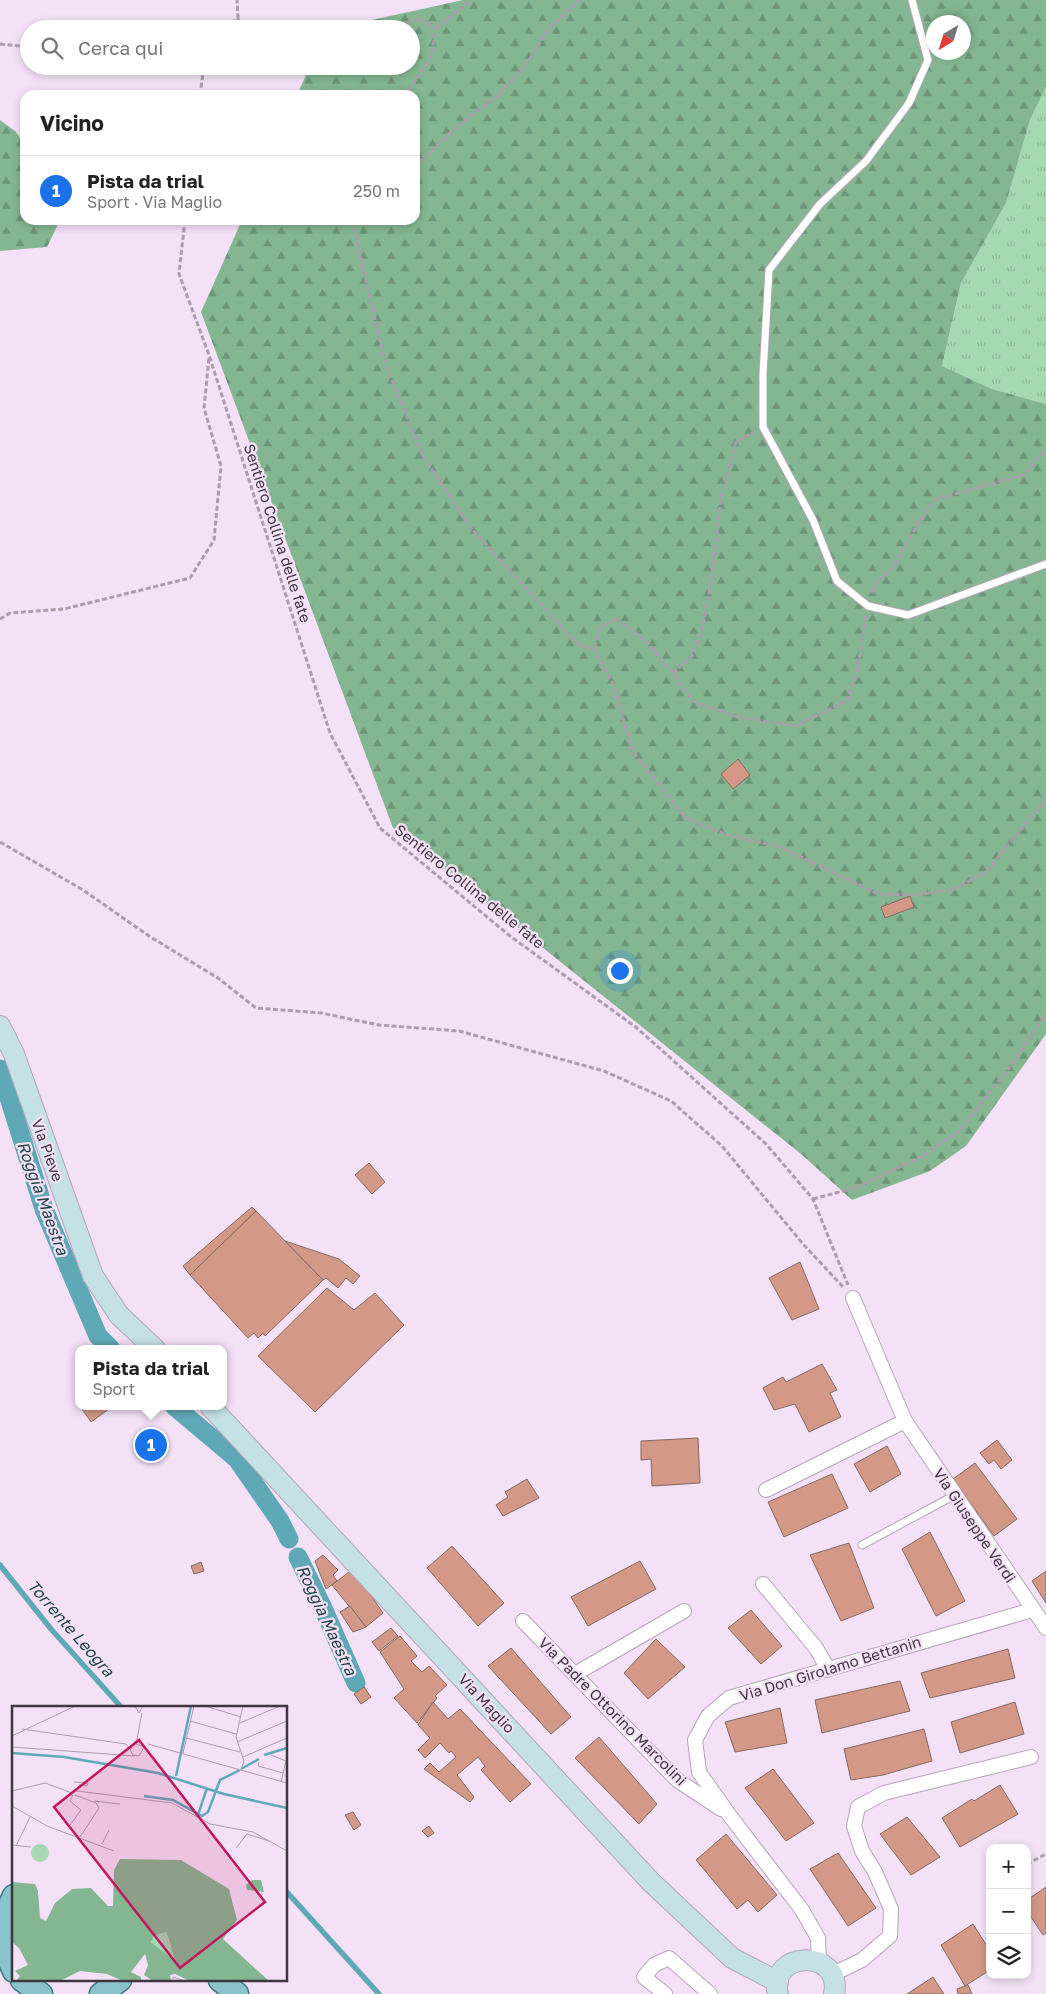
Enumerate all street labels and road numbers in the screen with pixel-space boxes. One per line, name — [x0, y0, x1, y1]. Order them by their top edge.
street label: Sentiero Collina delle fate — [241, 441, 316, 625]
street label: Sentiero Collina delle fate — [392, 820, 548, 952]
street label: Via Pieve — [28, 1116, 68, 1184]
street label: Via Giuseppe Verdi — [930, 1464, 1020, 1586]
street label: Via Don Girolamo Bettanin — [737, 1632, 923, 1704]
street label: Via Padre Ottorino Marcolini — [535, 1633, 691, 1789]
street label: Via Maglio — [455, 1670, 519, 1736]

